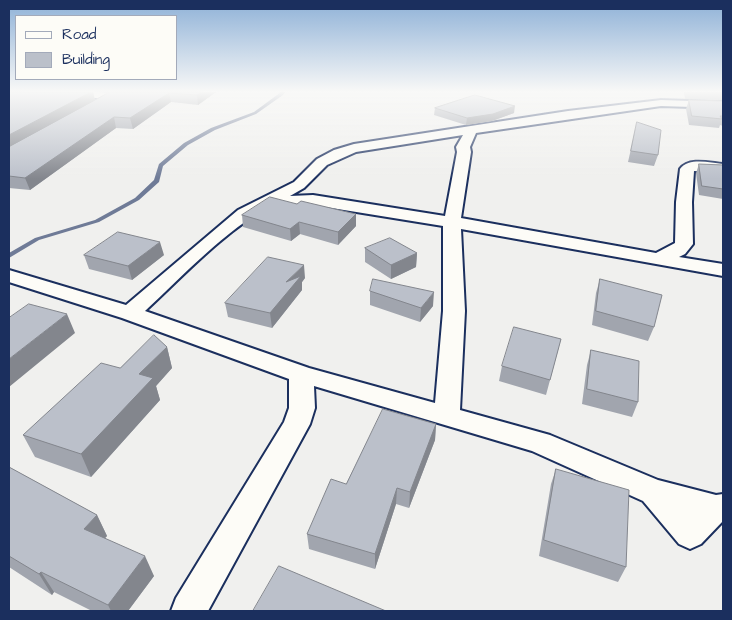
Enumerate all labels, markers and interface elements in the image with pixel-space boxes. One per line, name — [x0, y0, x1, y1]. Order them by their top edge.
legend — [15, 15, 178, 80]
text: Road — [62, 24, 96, 45]
text: Building — [62, 49, 110, 70]

